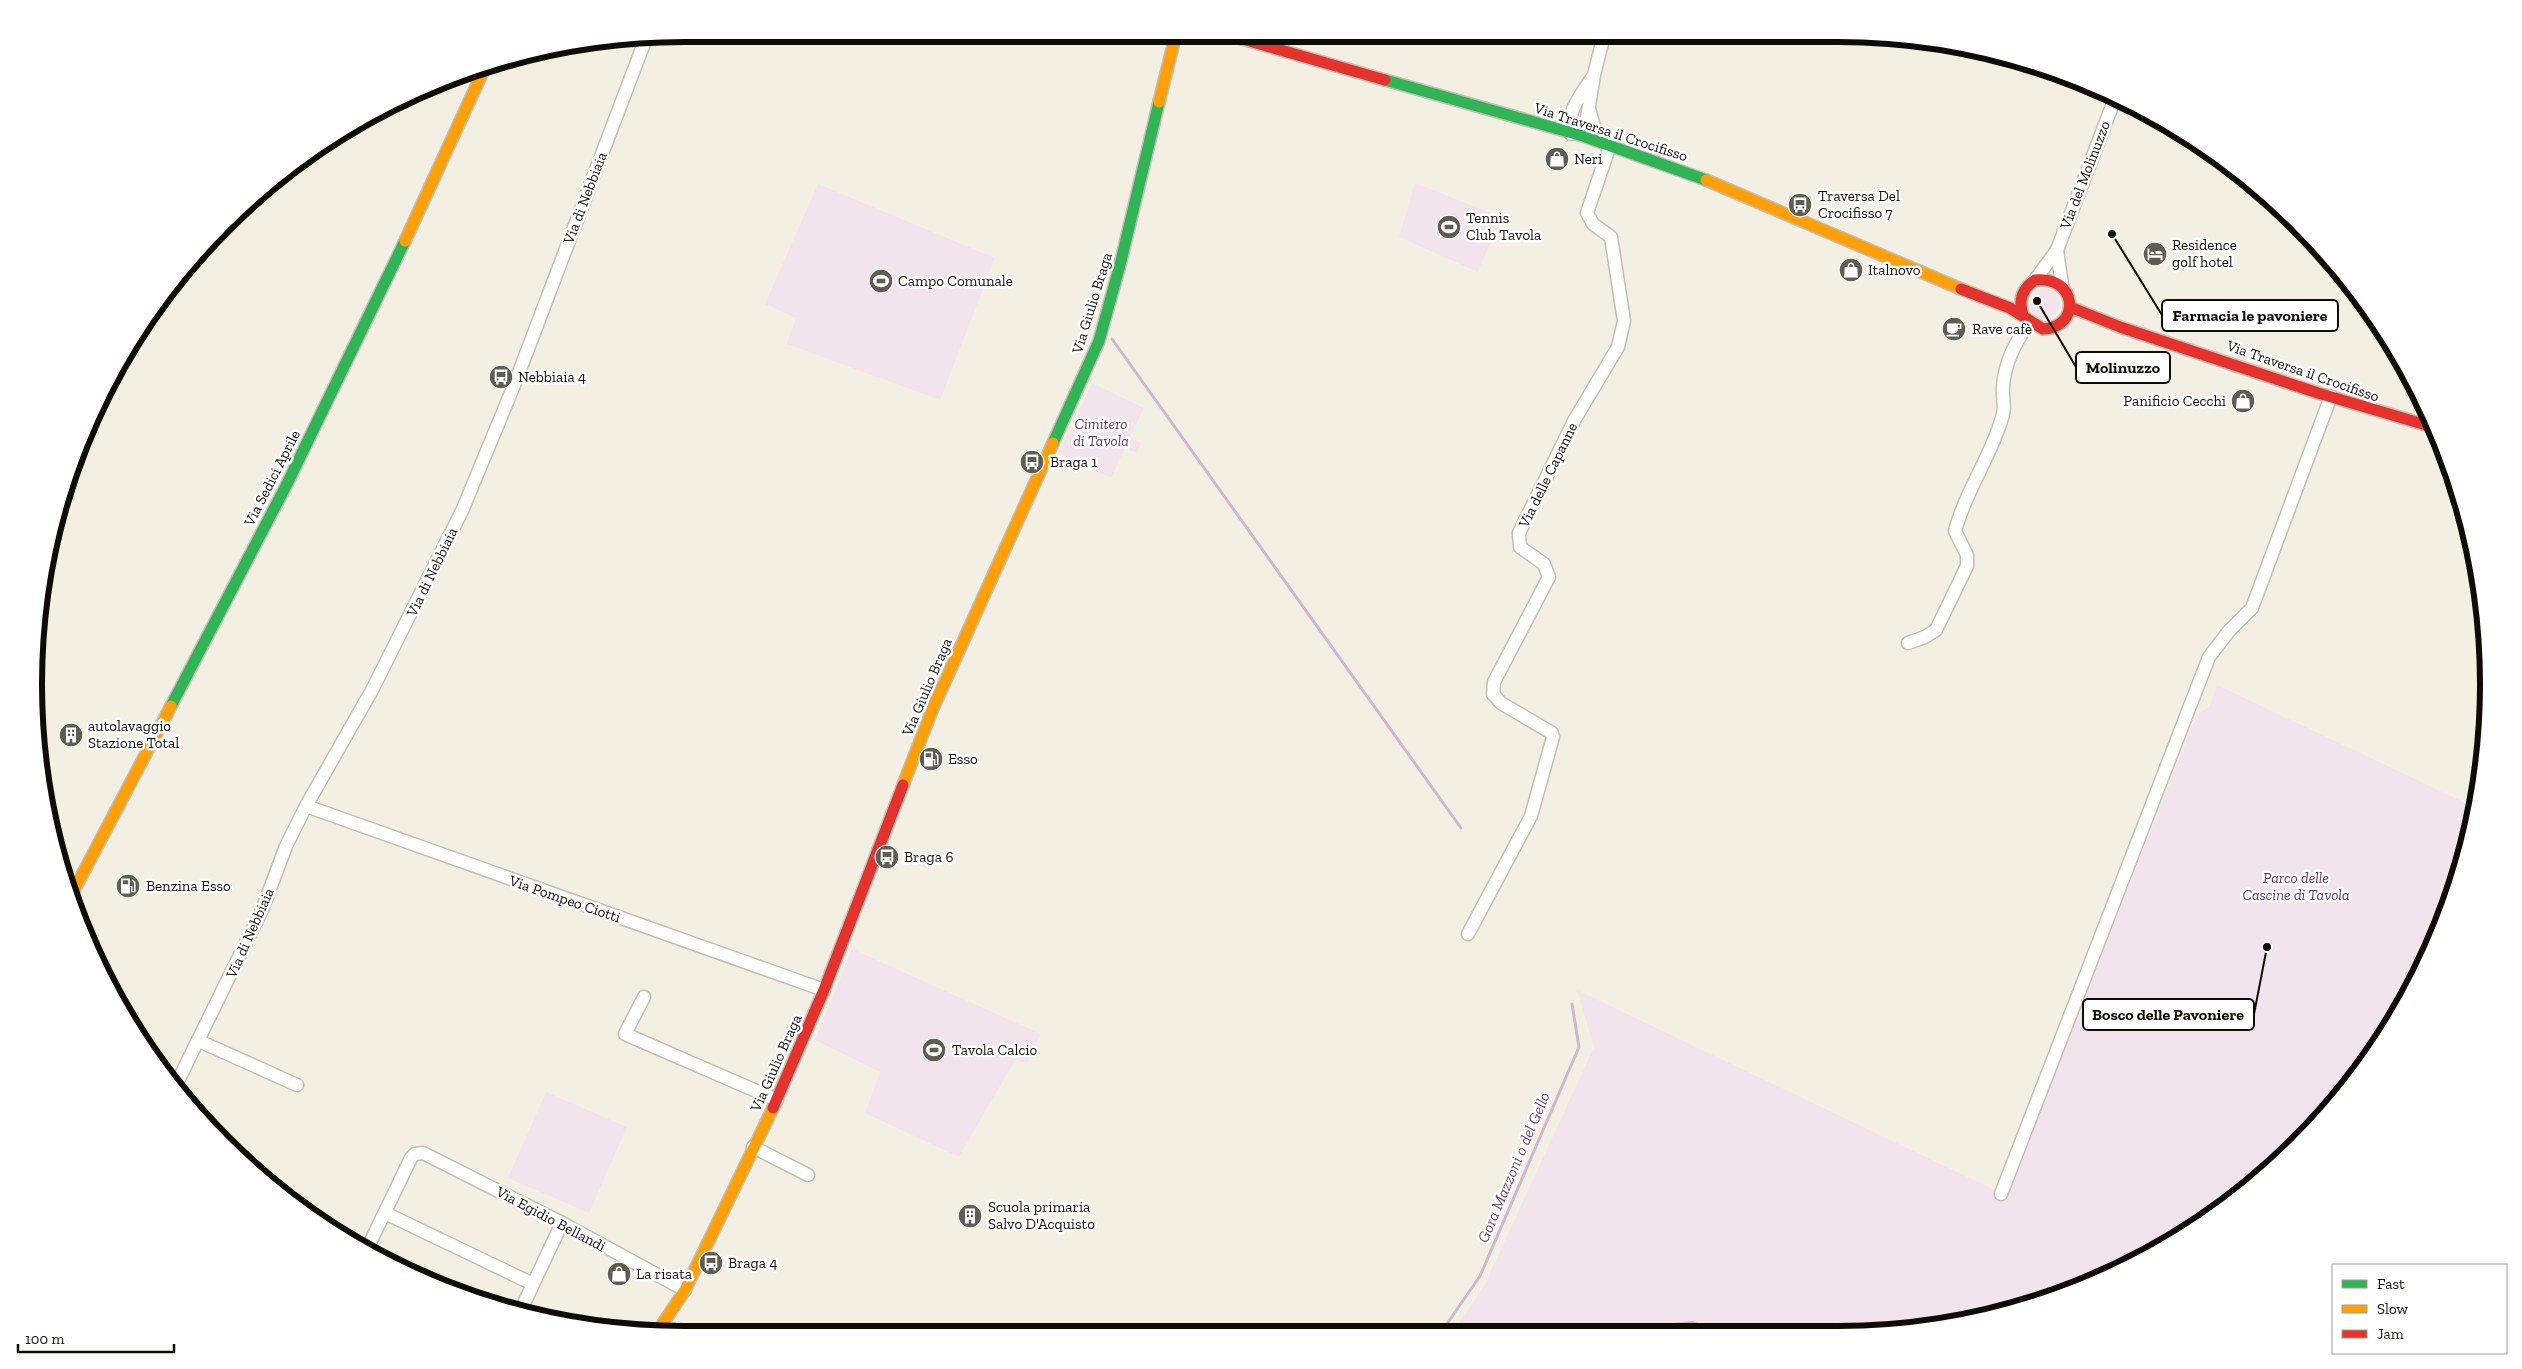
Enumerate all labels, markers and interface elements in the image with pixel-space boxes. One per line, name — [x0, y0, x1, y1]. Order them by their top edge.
street label: Via Traversa il Crocifisso — [1531, 98, 1690, 165]
street label: Via del Molinuzzo — [2056, 118, 2114, 233]
shop icon: Neri — [1544, 146, 1570, 172]
street label: Via di Nebbiaia — [559, 150, 611, 247]
place label: Neri — [1574, 150, 1602, 168]
place label: Traversa Del Crocifisso 7 — [1818, 187, 1900, 222]
bus stop icon: Traversa Del Crocifisso 7 — [1787, 192, 1813, 218]
place label: Tennis Club Tavola — [1466, 209, 1541, 244]
sports icon: Tennis Club Tavola — [1436, 214, 1462, 240]
place label: Residence golf hotel — [2172, 236, 2237, 271]
hotel icon: Residence golf hotel — [2142, 241, 2168, 267]
street label: Via Giulio Braga — [1068, 250, 1116, 357]
shop icon: Italnovo — [1838, 257, 1864, 283]
place label: Italnovo — [1868, 261, 1921, 279]
sports icon: Campo Comunale — [868, 268, 894, 294]
place label: Campo Comunale — [898, 272, 1013, 290]
callout: Farmacia le pavoniere — [2162, 300, 2338, 331]
text: Farmacia le pavoniere — [2172, 306, 2328, 325]
cafe icon: Rave cafè — [1941, 316, 1967, 342]
place label: Rave cafè — [1972, 320, 2032, 338]
street label: Via Traversa il Crocifisso — [2223, 336, 2382, 406]
callout: Molinuzzo — [2076, 352, 2170, 383]
text: Molinuzzo — [2086, 358, 2161, 377]
bus stop icon: Nebbiaia 4 — [488, 364, 514, 390]
place label: Nebbiaia 4 — [518, 368, 586, 386]
shop icon: Panificio Cecchi — [2230, 388, 2256, 414]
place label: Panificio Cecchi — [2123, 392, 2226, 410]
park label: Cimitero di Tavola — [1073, 415, 1129, 450]
street label: Via delle Capanne — [1514, 420, 1581, 531]
street label: Via Sedici Aprile — [240, 427, 304, 530]
bus stop icon: Braga 1 — [1019, 449, 1045, 475]
place label: Braga 1 — [1050, 453, 1097, 471]
street label: Via di Nebbiaia — [402, 525, 461, 620]
street label: Via Giulio Braga — [898, 635, 956, 740]
place label: autolavaggio Stazione Total — [88, 717, 179, 752]
building icon: autolavaggio Stazione Total — [58, 722, 84, 748]
fuel station icon: Esso — [918, 746, 944, 772]
place label: Esso — [948, 750, 978, 768]
bus stop icon: Braga 6 — [874, 844, 900, 870]
place label: Braga 6 — [904, 848, 953, 866]
park label: Parco delle Cascine di Tavola — [2242, 869, 2350, 904]
street label: Via Pompeo Ciotti — [506, 871, 623, 926]
fuel station icon: Benzina Esso — [115, 873, 141, 899]
place label: Benzina Esso — [146, 877, 231, 895]
street label: Via di Nebbiaia — [222, 885, 278, 982]
callout: Bosco delle Pavoniere — [2083, 999, 2254, 1030]
text: Bosco delle Pavoniere — [2092, 1005, 2244, 1024]
street label: Via Giulio Braga — [746, 1012, 805, 1115]
sports icon: Tavola Calcio — [921, 1037, 947, 1063]
place label: Tavola Calcio — [952, 1041, 1038, 1059]
water label: Gora Mazzoni o del Gello — [1473, 1089, 1554, 1245]
street label: Via Egidio Bellandi — [492, 1182, 609, 1255]
place label: Scuola primaria Salvo D'Acquisto — [988, 1198, 1095, 1233]
building icon: Scuola primaria Salvo D'Acquisto — [957, 1203, 983, 1229]
bus stop icon: Braga 4 — [698, 1250, 724, 1276]
place label: Braga 4 — [728, 1254, 778, 1272]
shop icon: La risata — [606, 1261, 632, 1287]
legend — [2332, 1264, 2507, 1354]
place label: La risata — [636, 1265, 692, 1283]
text: Fast — [2377, 1275, 2405, 1293]
text: Slow — [2377, 1300, 2409, 1318]
scale bar — [18, 1322, 174, 1354]
text: Jam — [2377, 1325, 2404, 1343]
text: 100 m — [25, 1330, 64, 1348]

